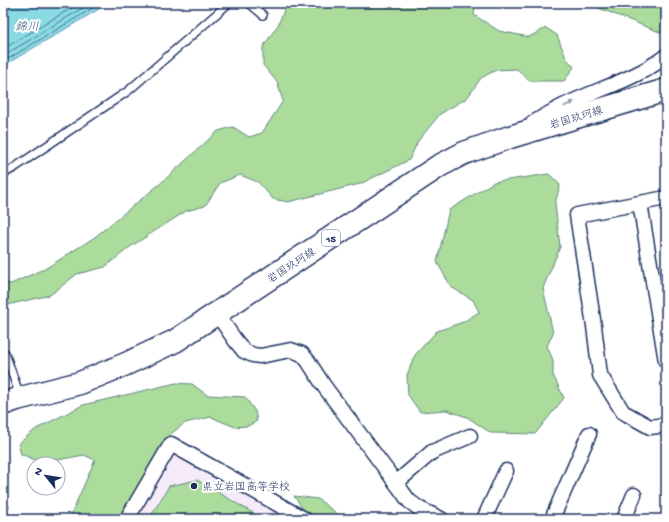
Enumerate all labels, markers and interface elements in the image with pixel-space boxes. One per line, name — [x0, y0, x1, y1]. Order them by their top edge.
water label: 錦川 — [15, 20, 39, 35]
one-way arrow — [563, 101, 574, 107]
street label: 岩国玖珂線 — [548, 104, 605, 133]
road number: 15 — [322, 230, 340, 246]
street label: 岩国玖珂線 — [265, 246, 318, 287]
north arrow — [26, 456, 66, 496]
text: N — [32, 466, 46, 478]
marker: 県立岩国高等学校 — [189, 481, 199, 491]
place label: 県立岩国高等学校 — [202, 481, 290, 494]

